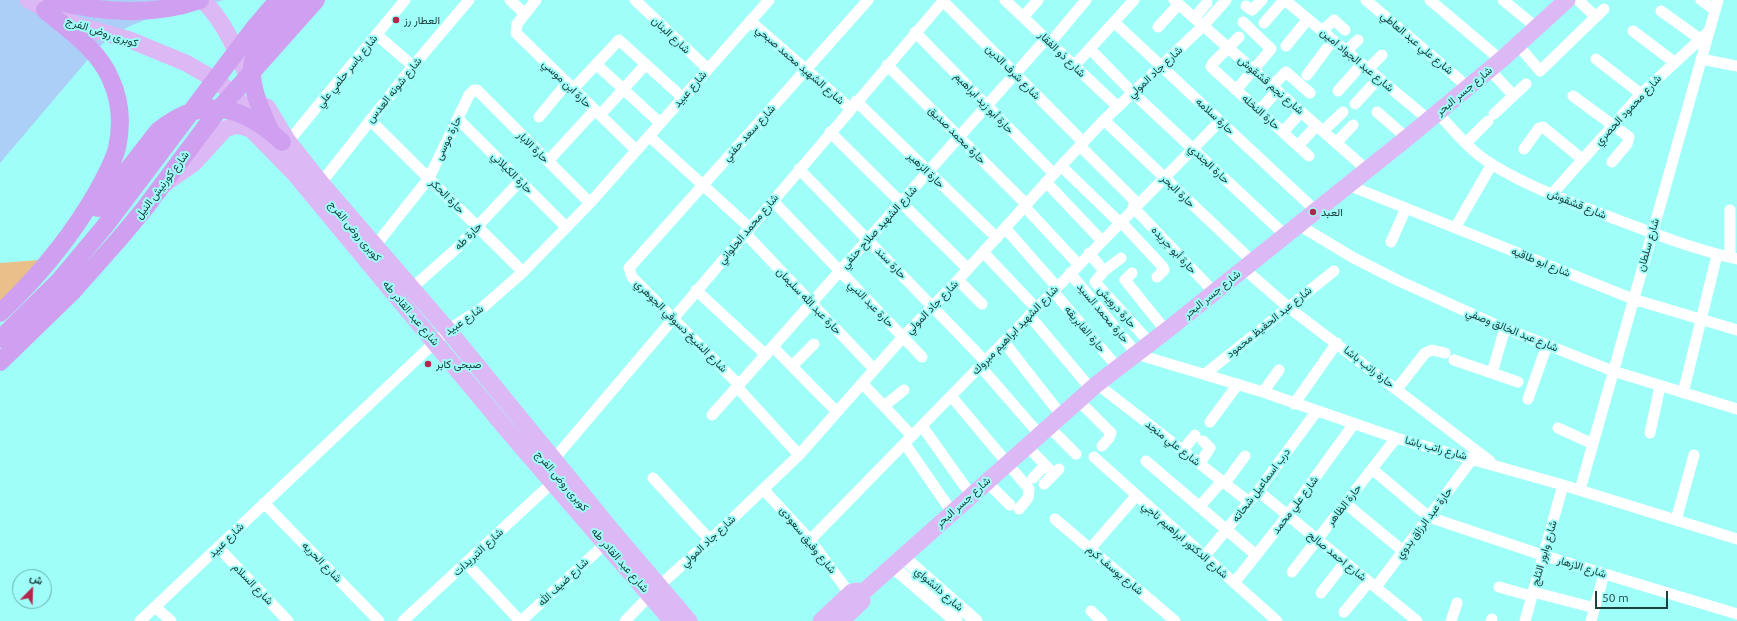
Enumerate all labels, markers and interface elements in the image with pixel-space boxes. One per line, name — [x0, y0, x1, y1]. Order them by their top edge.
street label: شارع علي عبد العاطي — [1378, 9, 1456, 77]
place label: العطار رز — [404, 13, 440, 27]
street label: كوبرى روض الفرج — [64, 14, 140, 50]
street label: شارع البنان — [649, 14, 693, 56]
marker: العطار رز — [391, 15, 401, 25]
street label: شارع الشهيد محمد صبحي — [753, 23, 847, 107]
street label: شارع عبد الجواد امين — [1318, 25, 1396, 95]
street label: شارع ذو الفقار — [1036, 28, 1088, 80]
street label: شارع ياسر حلمي علي — [314, 32, 380, 110]
street label: شارع شرف الدين — [983, 42, 1043, 102]
street label: شارع جاد المولي — [1125, 43, 1185, 101]
street label: شارع نجم قشقوش — [1236, 53, 1306, 117]
street label: شارع شونه العدس — [364, 55, 424, 125]
street label: حارة ابن موسي — [540, 57, 594, 111]
street label: شارع جسر البحر — [1433, 64, 1495, 118]
street label: شارع عبيد — [671, 68, 709, 110]
street label: حارة أبو زيد ابراهيم — [951, 70, 1017, 136]
street label: شارع محمود الحصري — [1592, 72, 1664, 148]
street label: حارة النخله — [1239, 91, 1283, 133]
street label: حارة سلامه — [1193, 95, 1237, 137]
street label: شارع سعد حفني — [720, 102, 778, 164]
street label: حارة محمد صديق — [926, 104, 988, 166]
street label: حارة موسى — [432, 114, 464, 162]
street label: حارة الابار — [514, 128, 552, 166]
street label: حارة الجندي — [1186, 142, 1232, 186]
street label: شارع كورنيش النيل — [132, 148, 192, 222]
street label: حارة الزهير — [905, 149, 947, 191]
street label: حارة الكيلاني — [489, 150, 535, 196]
street label: حارة البحر — [1158, 172, 1198, 210]
street label: حارة الحكر — [427, 176, 467, 216]
street label: شارع الشهيد صلاح حنفي — [838, 183, 920, 271]
street label: شارع قشقوش — [1546, 186, 1608, 222]
street label: شارع محمد الحلواني — [715, 191, 781, 267]
street label: كوبرى روض الفرج — [326, 198, 384, 264]
place label: العبد — [1321, 205, 1343, 219]
marker: العبد — [1308, 207, 1318, 217]
street label: شارع سلطان — [1634, 217, 1662, 273]
street label: حارة طه — [451, 219, 485, 253]
street label: حارة أبو جريده — [1149, 224, 1199, 276]
street label: حارة سند — [873, 244, 909, 282]
street label: شارع ابو طاقيه — [1509, 244, 1573, 280]
street label: حارة عبد الله سليمان — [774, 265, 844, 337]
street label: شارع جسر البحر — [1181, 267, 1243, 321]
street label: شارع الشيخ دسوقي الجوهري — [632, 277, 730, 375]
street label: شارع جاد المولي — [903, 277, 961, 337]
street label: شارع عبد القادر طه — [380, 278, 442, 348]
street label: حارة عبد النبي — [845, 278, 897, 330]
street label: حارة محمد السيد — [1074, 281, 1132, 345]
street label: شارع الشهيد ابراهيم مبروك — [969, 283, 1061, 377]
street label: حارة درويش — [1095, 283, 1139, 331]
street label: شارع عبد الحفيظ محمود — [1224, 284, 1314, 360]
street label: شارع عبيد — [442, 302, 486, 338]
street label: حارة الفابريقه — [1062, 303, 1108, 355]
street label: شارع عبد الخالق وصفي — [1464, 305, 1560, 355]
street label: حارة راتب باشا — [1341, 343, 1397, 391]
place label: صبحى كابر — [436, 357, 481, 371]
marker: صبحى كابر — [423, 359, 433, 369]
street label: شارع علي منجد — [1143, 417, 1203, 469]
street label: شارع راتب باشا — [1403, 433, 1469, 463]
street label: درب اسماعيل شحاته — [1229, 445, 1293, 525]
street label: كوبرى روض الفرج — [533, 448, 591, 514]
street label: شارع علي محمد — [1269, 473, 1321, 537]
street label: شارع جسر البحر — [933, 474, 993, 530]
street label: حارة الظاهر — [1324, 482, 1364, 528]
street label: حارة عبد الرزاق بدوي — [1393, 485, 1455, 561]
street label: شارع الدكتور ابراهيم ناجي — [1139, 499, 1231, 581]
street label: شارع وفيق سعودى — [777, 504, 839, 576]
street label: شارع جاد المولي — [678, 512, 738, 570]
street label: شارع وابور الثلج — [1528, 519, 1560, 587]
street label: شارع عبيد — [206, 520, 246, 560]
street label: شارع التبريدات — [450, 525, 506, 579]
street label: شارع عبد القادر طه — [588, 525, 652, 595]
street label: شارع احمد صالح — [1305, 528, 1369, 584]
street label: شارع الحريه — [299, 539, 345, 585]
street label: شارع يوسف كرم — [1084, 543, 1146, 597]
street label: شارع الازهار — [1556, 553, 1608, 581]
street label: شارع ضيف الله — [535, 555, 591, 609]
street label: شارع السلام — [230, 560, 276, 608]
street label: شارع دانشواي — [912, 564, 966, 614]
north arrow — [12, 569, 52, 609]
text: ش — [28, 571, 45, 587]
scale bar — [1597, 583, 1670, 609]
text: 50 m — [1602, 591, 1629, 604]

